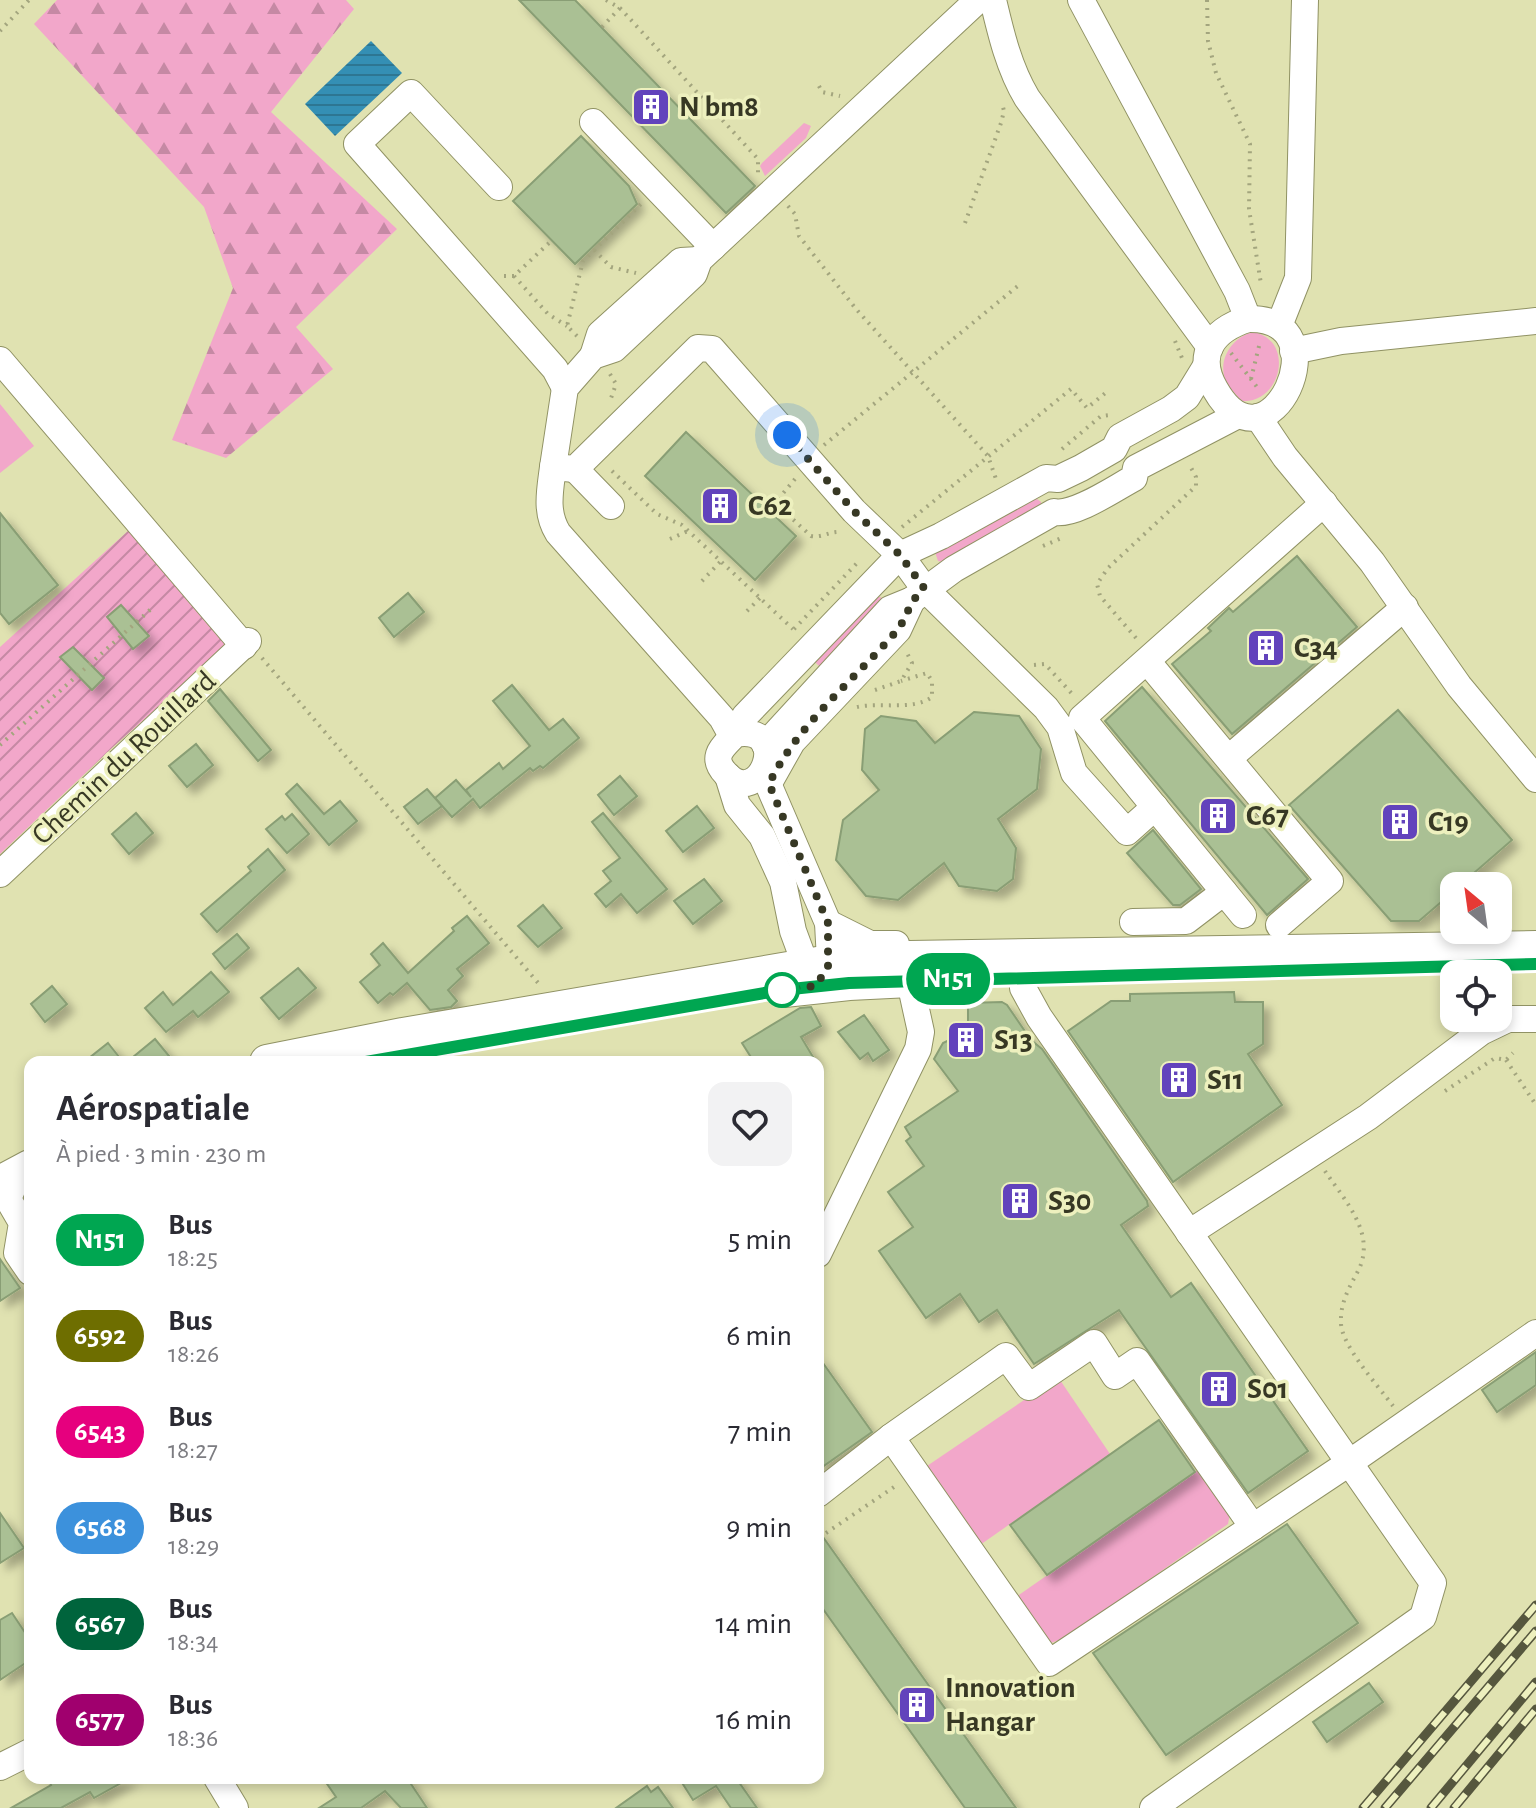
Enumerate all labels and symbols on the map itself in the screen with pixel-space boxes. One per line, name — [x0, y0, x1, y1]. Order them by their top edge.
building icon: N bm8 — [630, 86, 672, 128]
place label: N bm8 — [679, 92, 759, 122]
your location — [767, 415, 807, 455]
building icon: C62 — [699, 485, 741, 527]
place label: C62 — [748, 491, 792, 521]
building icon: C34 — [1245, 627, 1287, 669]
place label: C34 — [1294, 633, 1338, 663]
street label: Chemin du Rouillard — [26, 666, 222, 850]
building icon: C67 — [1197, 795, 1239, 837]
place label: C67 — [1246, 801, 1289, 831]
building icon: C19 — [1379, 801, 1421, 843]
place label: C19 — [1428, 807, 1469, 837]
north arrow — [1440, 872, 1512, 944]
line badge: N151 — [892, 953, 1004, 1005]
unlabelled marker — [765, 973, 799, 1007]
building icon: S13 — [945, 1019, 987, 1061]
place label: S13 — [994, 1025, 1033, 1055]
building icon: S11 — [1158, 1059, 1200, 1101]
place label: S11 — [1207, 1065, 1244, 1095]
building icon: S30 — [999, 1180, 1041, 1222]
place label: S30 — [1048, 1186, 1092, 1216]
building icon: S01 — [1198, 1368, 1240, 1410]
place label: S01 — [1247, 1374, 1288, 1404]
place label: Innovation Hangar — [945, 1673, 1076, 1737]
building icon: Innovation Hangar — [896, 1684, 938, 1726]

